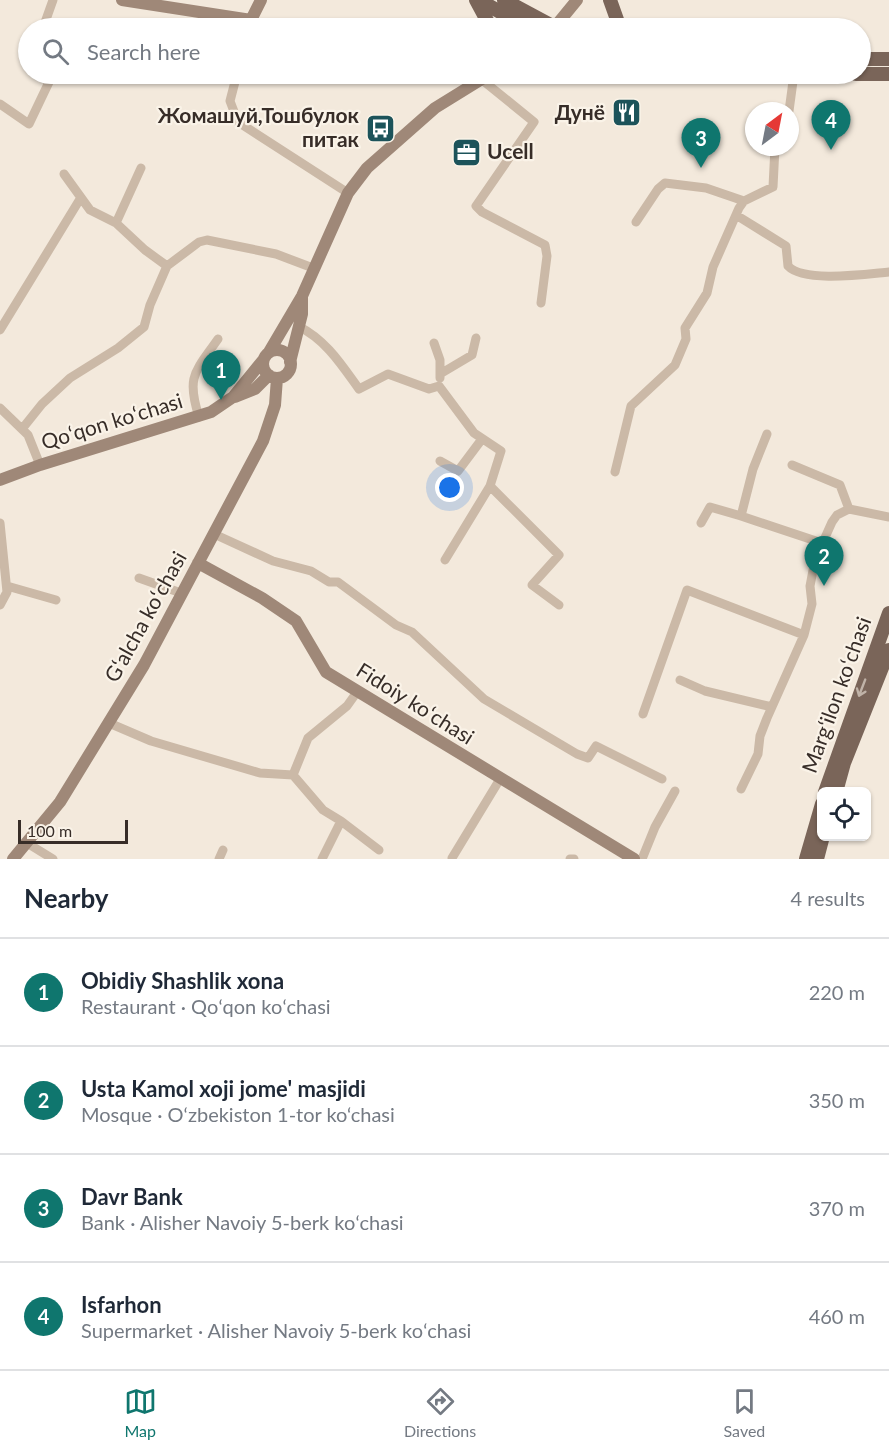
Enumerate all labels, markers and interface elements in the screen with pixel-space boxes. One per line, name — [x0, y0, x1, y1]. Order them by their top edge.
search box — [18, 18, 871, 84]
icon: search — [39, 35, 72, 68]
text: Search here — [87, 38, 200, 65]
restaurant icon: Дунё — [610, 97, 642, 129]
place label: Дунё — [555, 99, 605, 124]
pin: 4 — [812, 100, 850, 150]
place label: Жомашуй,Тошбулок питак — [158, 102, 360, 151]
north arrow — [745, 102, 799, 156]
bus stop icon: Жомашуй,Тошбулок питак — [364, 112, 396, 144]
pin: 3 — [682, 118, 720, 168]
office icon: Ucell — [450, 136, 482, 168]
place label: Ucell — [487, 138, 534, 163]
pin: 1 — [202, 350, 240, 400]
street label: Qoʻqon koʻchasi — [38, 387, 185, 454]
your location — [435, 473, 464, 502]
pin: 2 — [804, 536, 844, 586]
street label: Gʻalcha koʻchasi — [98, 547, 191, 686]
street label: Margʻilon koʻchasi — [796, 613, 875, 776]
street label: Fidoiy koʻchasi — [352, 657, 479, 749]
one-way arrow — [856, 678, 867, 696]
map controls — [817, 787, 871, 841]
button: locate — [817, 787, 871, 841]
scale bar — [18, 817, 128, 844]
text: 100 m — [27, 821, 72, 840]
text: Nearby — [24, 882, 109, 914]
text: 4 results — [790, 886, 865, 910]
text: Obidiy Shashlik xona — [81, 967, 284, 994]
text: 1 — [38, 980, 49, 1004]
text: 220 m — [809, 980, 865, 1004]
text: Restaurant · Qoʻqon koʻchasi — [81, 994, 331, 1018]
text: Usta Kamol xoji jome' masjidi — [81, 1075, 366, 1102]
text: 2 — [38, 1088, 49, 1112]
text: 350 m — [809, 1088, 865, 1112]
text: Mosque · O‘zbekiston 1-tor ko‘chasi — [81, 1102, 395, 1126]
text: Davr Bank — [81, 1183, 183, 1210]
text: 3 — [38, 1196, 49, 1220]
text: 370 m — [809, 1196, 865, 1220]
text: Bank · Alisher Navoiy 5-berk koʻchasi — [81, 1210, 404, 1234]
text: Isfarhon — [81, 1291, 162, 1318]
text: 4 — [38, 1304, 49, 1328]
text: 460 m — [809, 1304, 865, 1328]
text: Supermarket · Alisher Navoiy 5-berk koʻchasi — [81, 1318, 471, 1342]
tab: Map — [124, 1385, 157, 1440]
tab: Directions — [404, 1385, 476, 1440]
tab: Saved — [724, 1385, 765, 1440]

